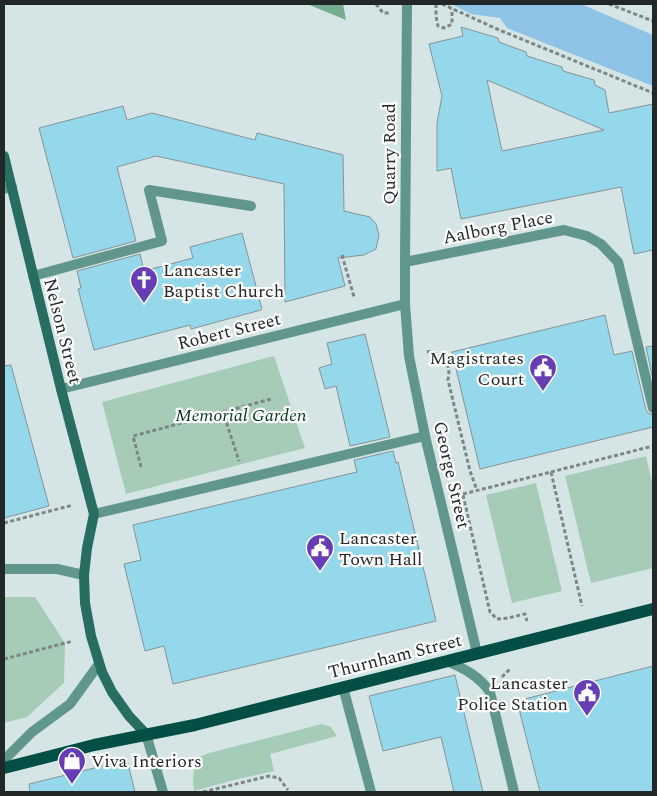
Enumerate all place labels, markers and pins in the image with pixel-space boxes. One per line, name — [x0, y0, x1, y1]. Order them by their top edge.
place label: Lancaster Baptist Church — [163, 257, 284, 305]
church icon: Lancaster Baptist Church — [129, 265, 159, 304]
place label: Magistrates Court — [429, 345, 524, 393]
public building icon: Magistrates Court — [528, 353, 558, 392]
place label: Lancaster Town Hall — [339, 525, 422, 573]
public building icon: Lancaster Town Hall — [305, 533, 335, 572]
place label: Lancaster Police Station — [457, 670, 568, 718]
public building icon: Lancaster Police Station — [572, 678, 602, 717]
shop icon: Viva Interiors — [57, 746, 87, 785]
place label: Viva Interiors — [91, 748, 202, 775]

